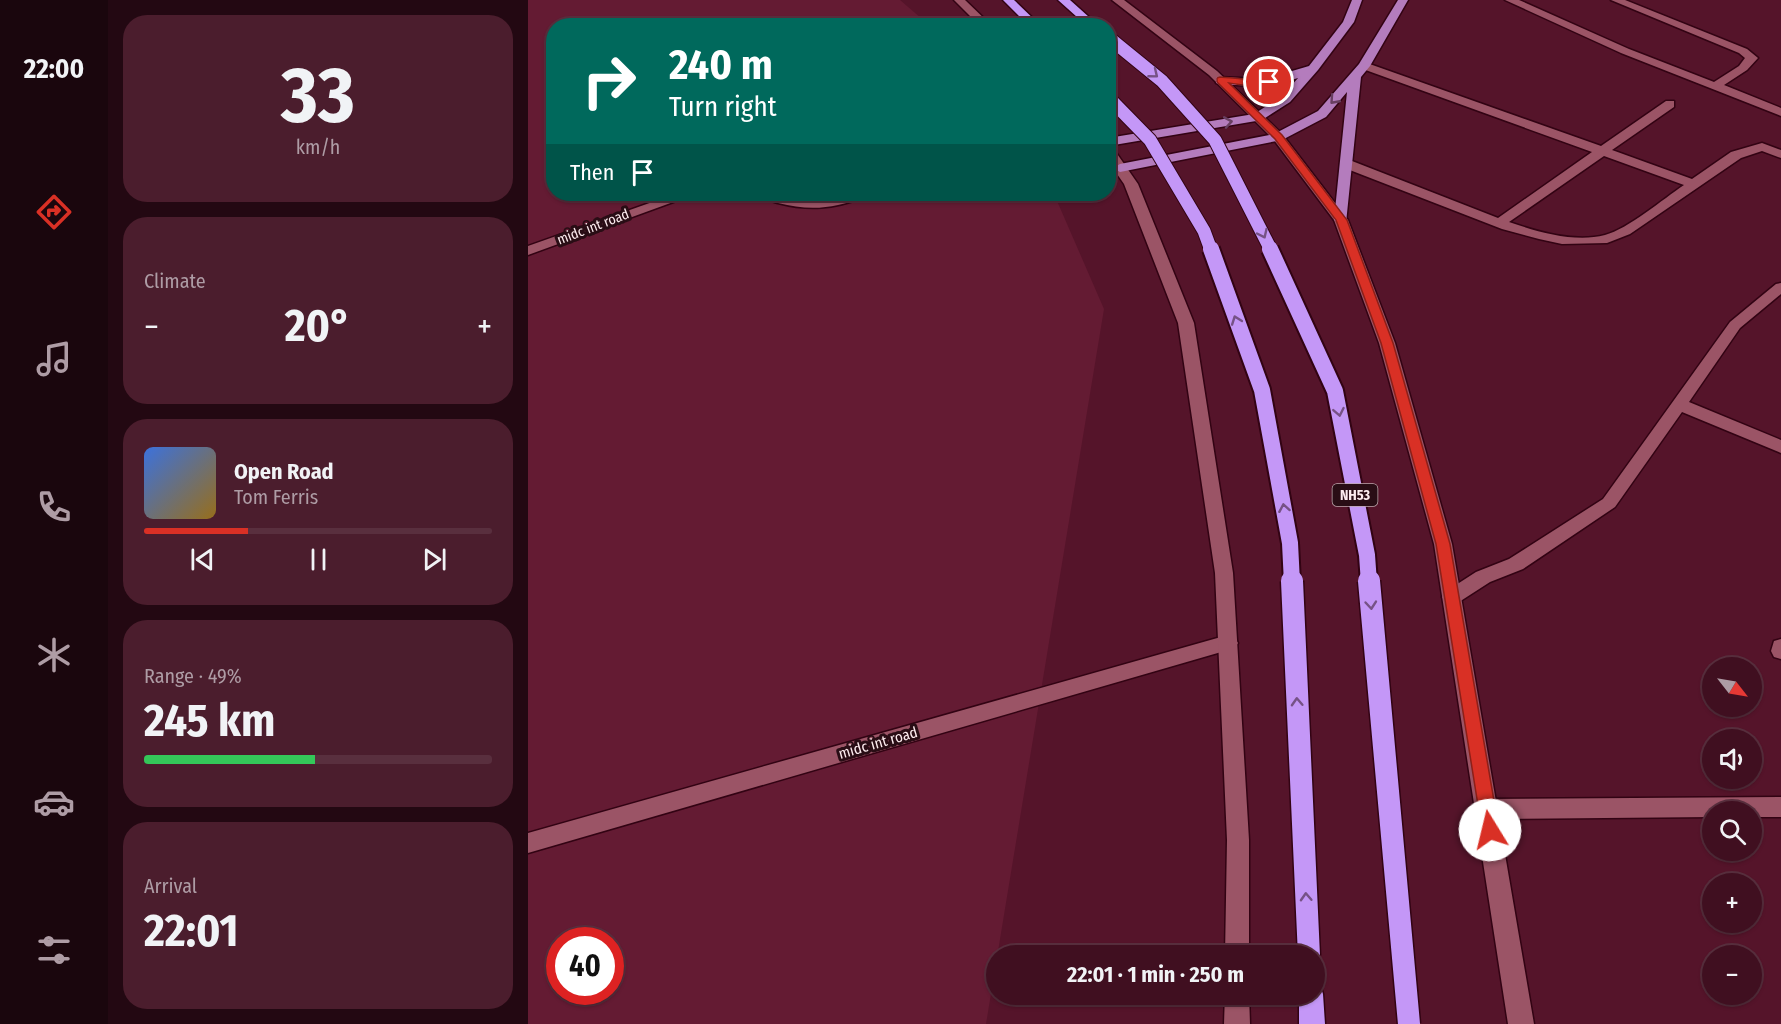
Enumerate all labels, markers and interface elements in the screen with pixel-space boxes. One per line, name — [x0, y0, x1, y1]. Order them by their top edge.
text: 240 m — [669, 40, 773, 90]
icon: right — [570, 42, 648, 120]
text: 33 — [281, 49, 355, 143]
text: 22:00 — [24, 53, 84, 85]
pin — [1243, 56, 1294, 107]
icon: arrive — [1252, 65, 1285, 98]
one-way arrow — [1147, 67, 1158, 78]
text: Turn right — [669, 91, 777, 123]
one-way arrow — [1330, 93, 1341, 103]
one-way arrow — [1223, 116, 1233, 129]
text: km/h — [296, 135, 340, 159]
icon: arrive — [626, 156, 659, 189]
text: Then — [570, 159, 614, 186]
icon: directions — [33, 191, 75, 233]
street label: midc int road — [554, 205, 632, 249]
one-way arrow — [1256, 227, 1268, 238]
text: Climate — [144, 269, 206, 293]
text: 20° — [285, 299, 351, 353]
text: − — [144, 307, 159, 347]
text: + — [477, 307, 492, 347]
one-way arrow — [1231, 315, 1244, 325]
icon: music — [33, 338, 75, 380]
one-way arrow — [1332, 407, 1345, 417]
text: Open Road — [234, 458, 334, 485]
road number: NH53 — [1332, 484, 1378, 506]
text: Tom Ferris — [234, 485, 318, 509]
icon: phone — [33, 486, 75, 528]
one-way arrow — [1278, 503, 1290, 513]
icon: previous — [186, 543, 219, 576]
icon: pause — [302, 543, 335, 576]
icon: next — [418, 543, 451, 576]
one-way arrow — [1364, 600, 1377, 609]
icon: climate — [33, 634, 75, 676]
north arrow — [1702, 657, 1762, 717]
map controls — [1702, 657, 1762, 1005]
text: Range · 49% — [144, 664, 242, 688]
text: 245 km — [144, 694, 275, 748]
one-way arrow — [1291, 698, 1304, 707]
street label: midc int road — [836, 723, 920, 763]
button: sound — [1702, 729, 1762, 789]
icon: car — [33, 781, 75, 823]
position arrow — [1458, 798, 1522, 862]
button: search — [1702, 801, 1762, 861]
button: + — [1702, 873, 1762, 933]
text: Arrival — [144, 874, 197, 898]
one-way arrow — [1300, 893, 1313, 902]
text: 22:01 — [144, 904, 239, 958]
speed limit sign: 40 — [546, 927, 624, 1005]
icon: filters — [33, 929, 75, 971]
button: − — [1702, 945, 1762, 1005]
text: 22:01 · 1 min · 250 m — [1067, 961, 1244, 988]

